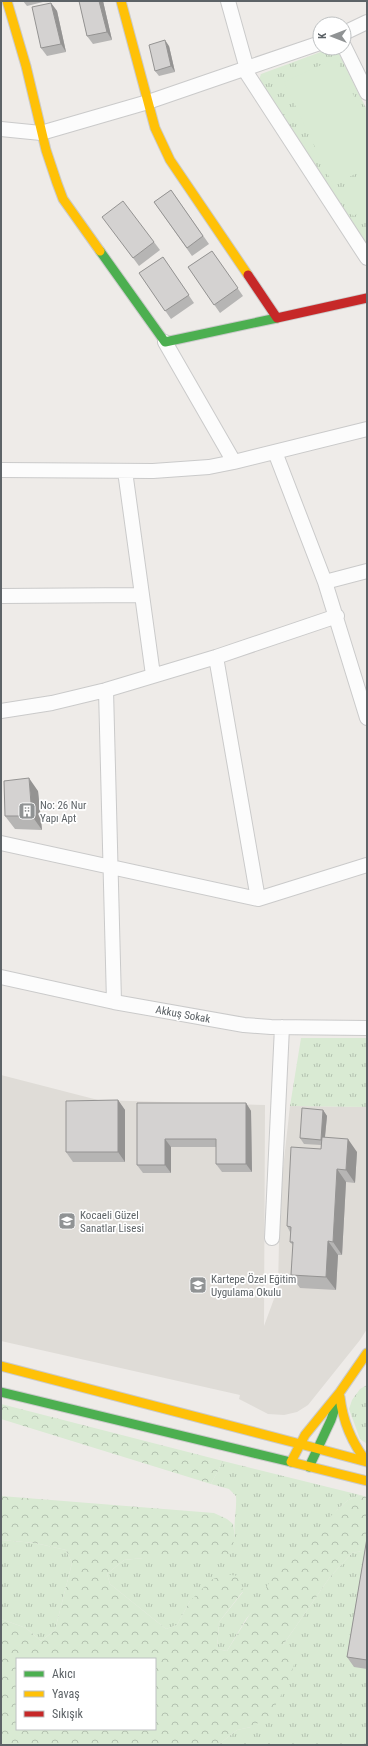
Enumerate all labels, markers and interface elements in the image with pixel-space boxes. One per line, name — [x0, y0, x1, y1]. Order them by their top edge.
north arrow — [312, 16, 352, 56]
text: K — [316, 32, 329, 39]
place label: No: 26 Nur Yapı Apt — [40, 799, 87, 825]
building icon: No: 26 Nur Yapı Apt — [17, 801, 37, 821]
street label: Akkuş Sokak — [154, 1003, 211, 1026]
place label: Kocaeli Güzel Sanatlar Lisesi — [80, 1209, 144, 1235]
school or university icon: Kocaeli Güzel Sanatlar Lisesi — [57, 1211, 77, 1231]
place label: Kartepe Özel Eğitim Uygulama Okulu — [211, 1273, 296, 1299]
school or university icon: Kartepe Özel Eğitim Uygulama Okulu — [188, 1275, 208, 1295]
legend — [16, 1658, 156, 1730]
text: Akıcı — [52, 1667, 76, 1681]
text: Yavaş — [52, 1687, 80, 1701]
text: Sıkışık — [52, 1707, 84, 1721]

